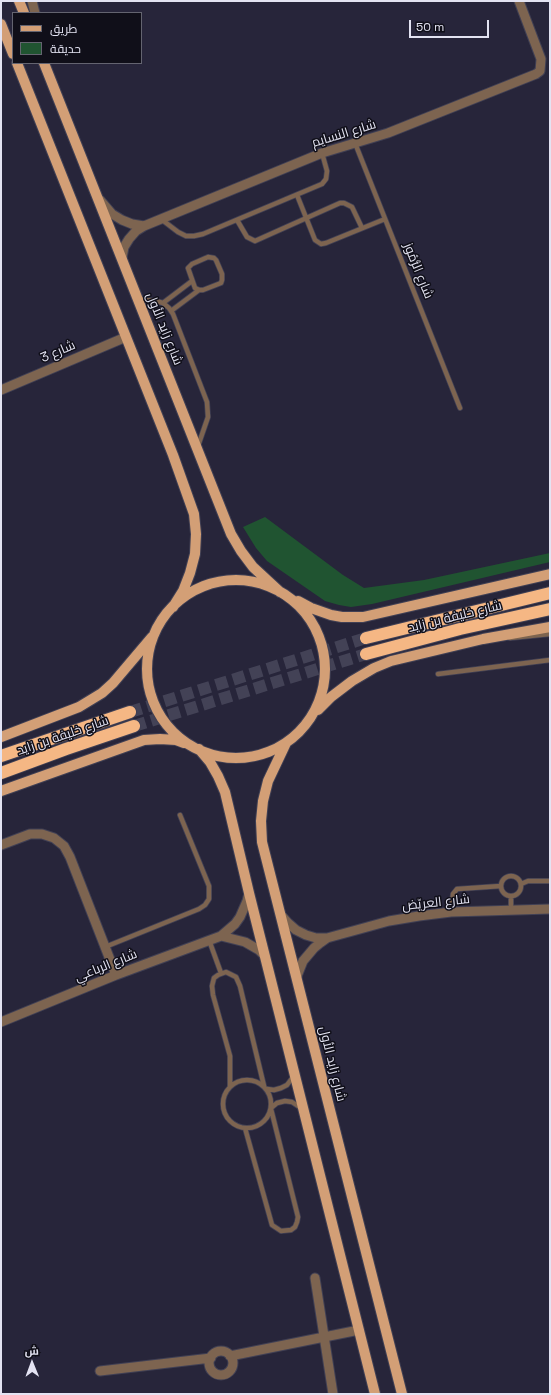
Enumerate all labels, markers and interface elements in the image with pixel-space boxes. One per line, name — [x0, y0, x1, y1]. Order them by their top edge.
legend — [12, 12, 142, 64]
scale bar — [411, 12, 491, 38]
text: 50 m — [416, 19, 444, 35]
text: طريق — [50, 21, 77, 37]
text: حديقة — [50, 41, 81, 57]
street label: شارع النسايم — [310, 117, 378, 151]
street label: شارع الرُّمُوز — [400, 241, 436, 301]
street label: شارع زايد الأول — [142, 290, 186, 368]
street label: شارع 3 — [38, 338, 78, 366]
street label: شارع خليفة بن زايد — [407, 598, 503, 636]
street label: شارع خليفة بن زايد — [15, 713, 111, 759]
street label: شارع العريّض — [401, 892, 471, 914]
street label: شارع الرباعي — [72, 946, 140, 986]
street label: شارع زايد الأول — [315, 1025, 349, 1103]
north arrow — [12, 1343, 52, 1383]
text: ش — [25, 1344, 39, 1358]

